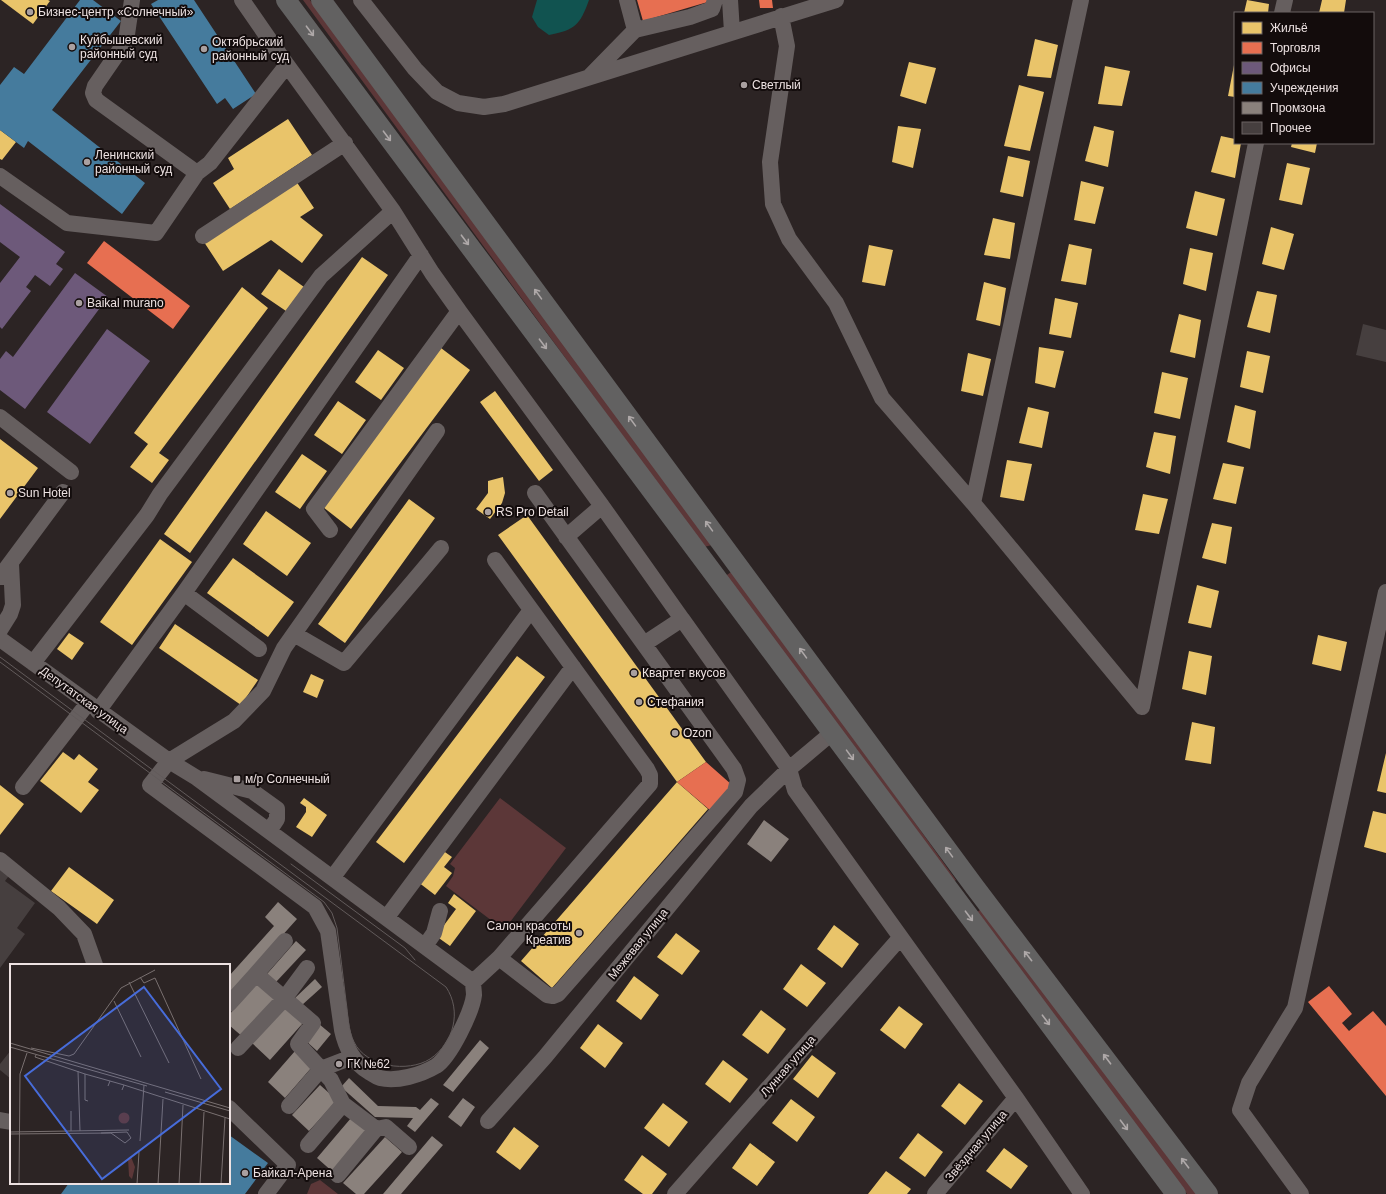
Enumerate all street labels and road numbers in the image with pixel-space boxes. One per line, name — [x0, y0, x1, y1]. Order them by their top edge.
street label: Депутатская улица — [37, 663, 131, 737]
street label: Межевая улица — [605, 905, 671, 982]
street label: Лунная улица — [758, 1032, 819, 1100]
street label: Звёздная улица — [942, 1107, 1010, 1184]

